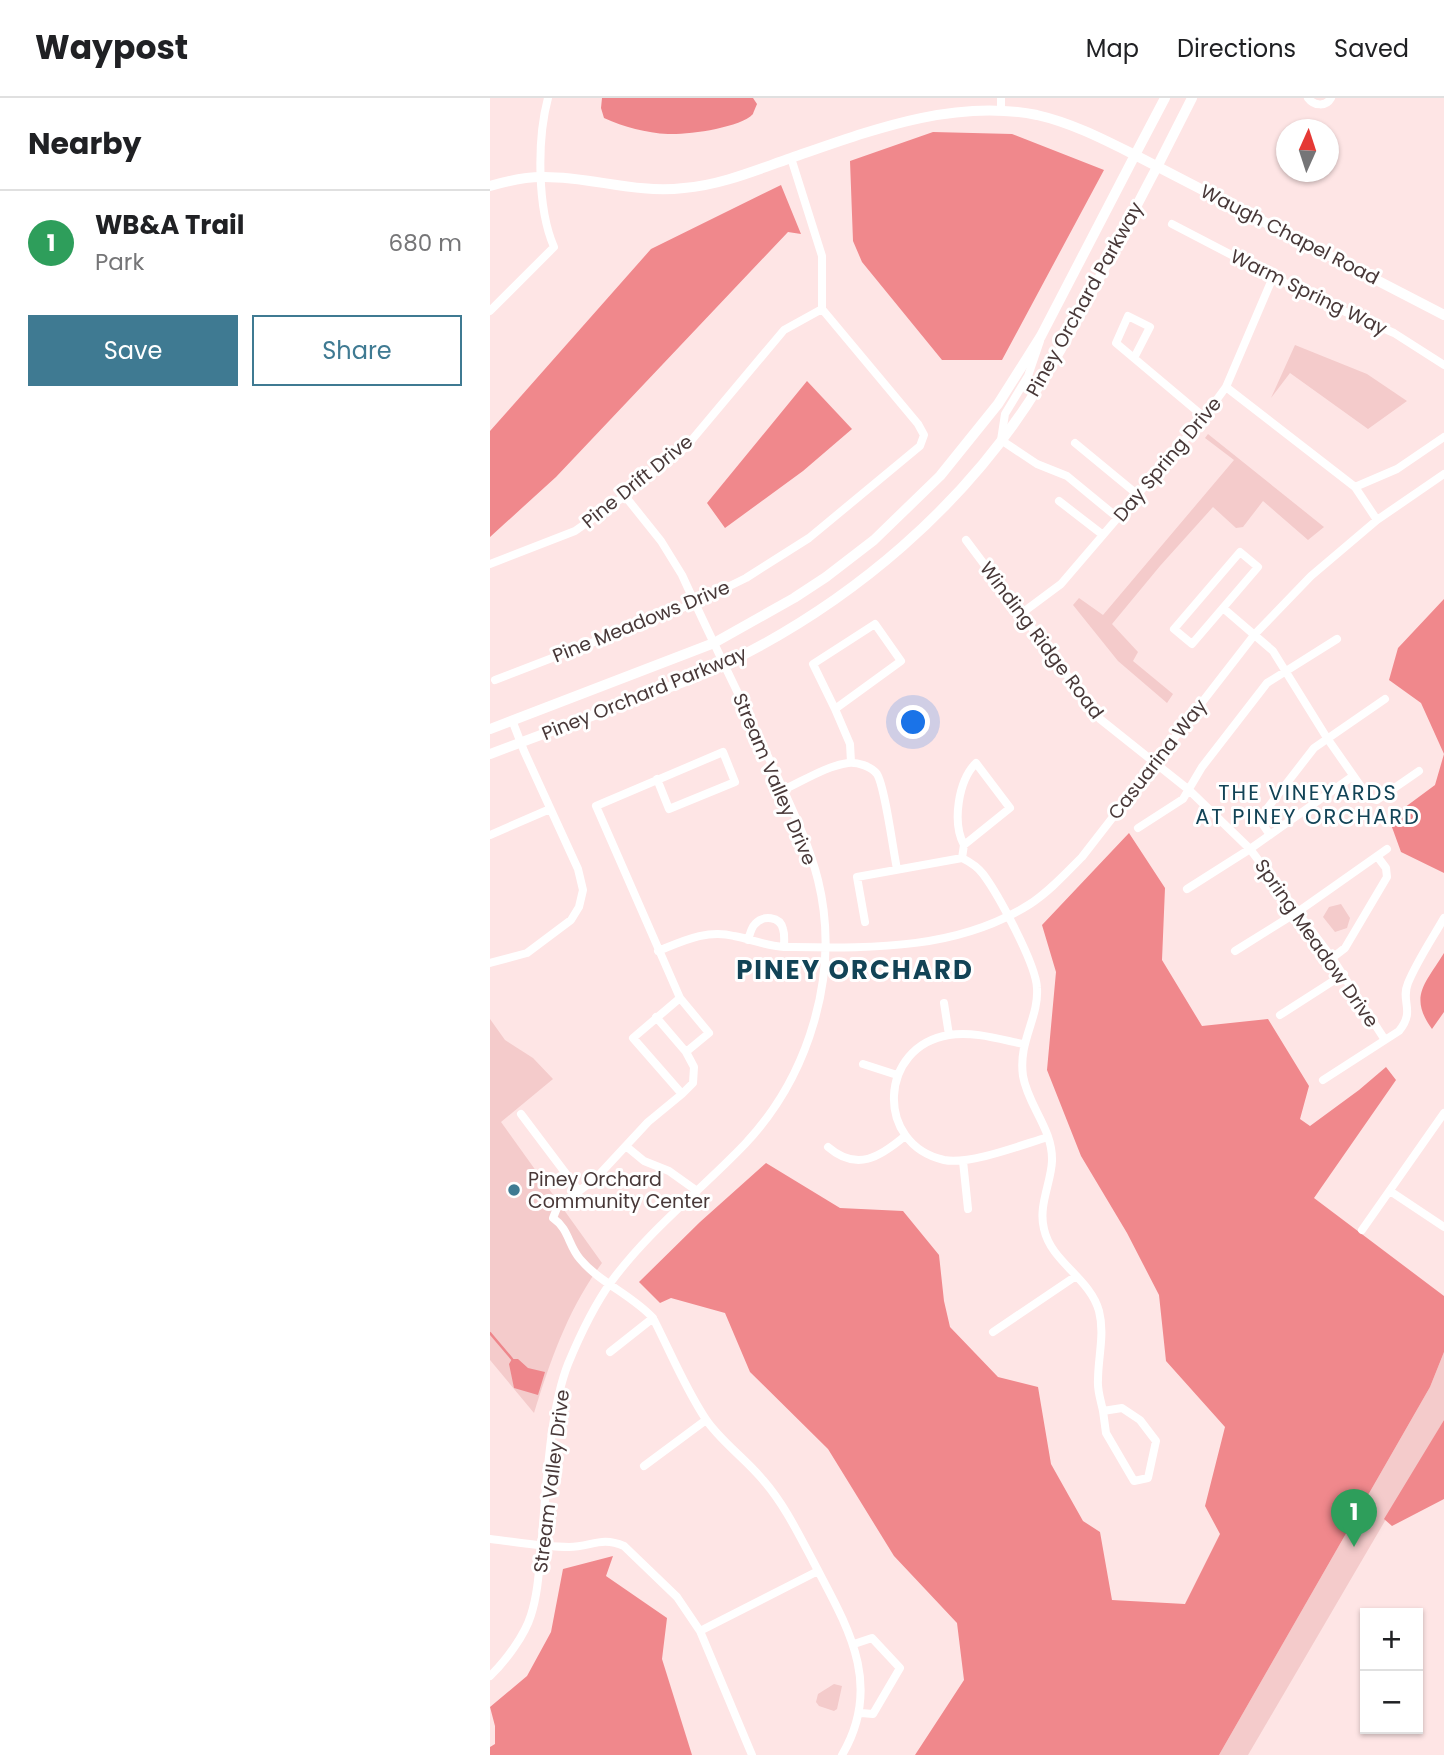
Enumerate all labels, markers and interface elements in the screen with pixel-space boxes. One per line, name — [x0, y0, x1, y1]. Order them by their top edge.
text: Waypost — [35, 24, 188, 71]
text: Map — [1086, 32, 1139, 65]
text: Directions — [1177, 32, 1296, 65]
text: Saved — [1334, 32, 1409, 65]
north arrow — [1276, 119, 1339, 182]
text: Nearby — [28, 122, 142, 165]
street label: Waugh Chapel Road — [1196, 178, 1384, 291]
street label: Piney Orchard Parkway — [1020, 197, 1149, 401]
text: WB&A Trail — [95, 207, 244, 243]
text: 1 — [47, 227, 55, 259]
text: 680 m — [389, 227, 462, 259]
street label: Warm Spring Way — [1226, 243, 1392, 342]
text: Park — [95, 246, 144, 278]
button: Save — [28, 315, 238, 386]
button: Share — [252, 315, 462, 386]
street label: Day Spring Drive — [1107, 391, 1228, 528]
street label: Pine Drift Drive — [576, 428, 699, 535]
street label: Winding Ridge Road — [973, 556, 1110, 725]
street label: Pine Meadows Drive — [549, 574, 734, 669]
street label: Piney Orchard Parkway — [538, 640, 751, 747]
street label: Stream Valley Drive — [726, 689, 823, 869]
street label: Casuarina Way — [1102, 693, 1213, 825]
your location — [896, 705, 930, 739]
district label: THE VINEYARDS AT PINEY ORCHARD — [1195, 778, 1421, 831]
street label: Spring Meadow Drive — [1248, 854, 1385, 1033]
district label: PINEY ORCHARD — [736, 952, 974, 988]
place label: Piney Orchard Community Center — [528, 1166, 710, 1215]
marker: Piney Orchard Community Center — [506, 1182, 522, 1198]
street label: Stream Valley Drive — [527, 1388, 576, 1574]
pin: 1 — [1331, 1489, 1377, 1547]
map controls — [1360, 1608, 1423, 1734]
button: + — [1360, 1608, 1423, 1671]
button: − — [1360, 1671, 1423, 1734]

